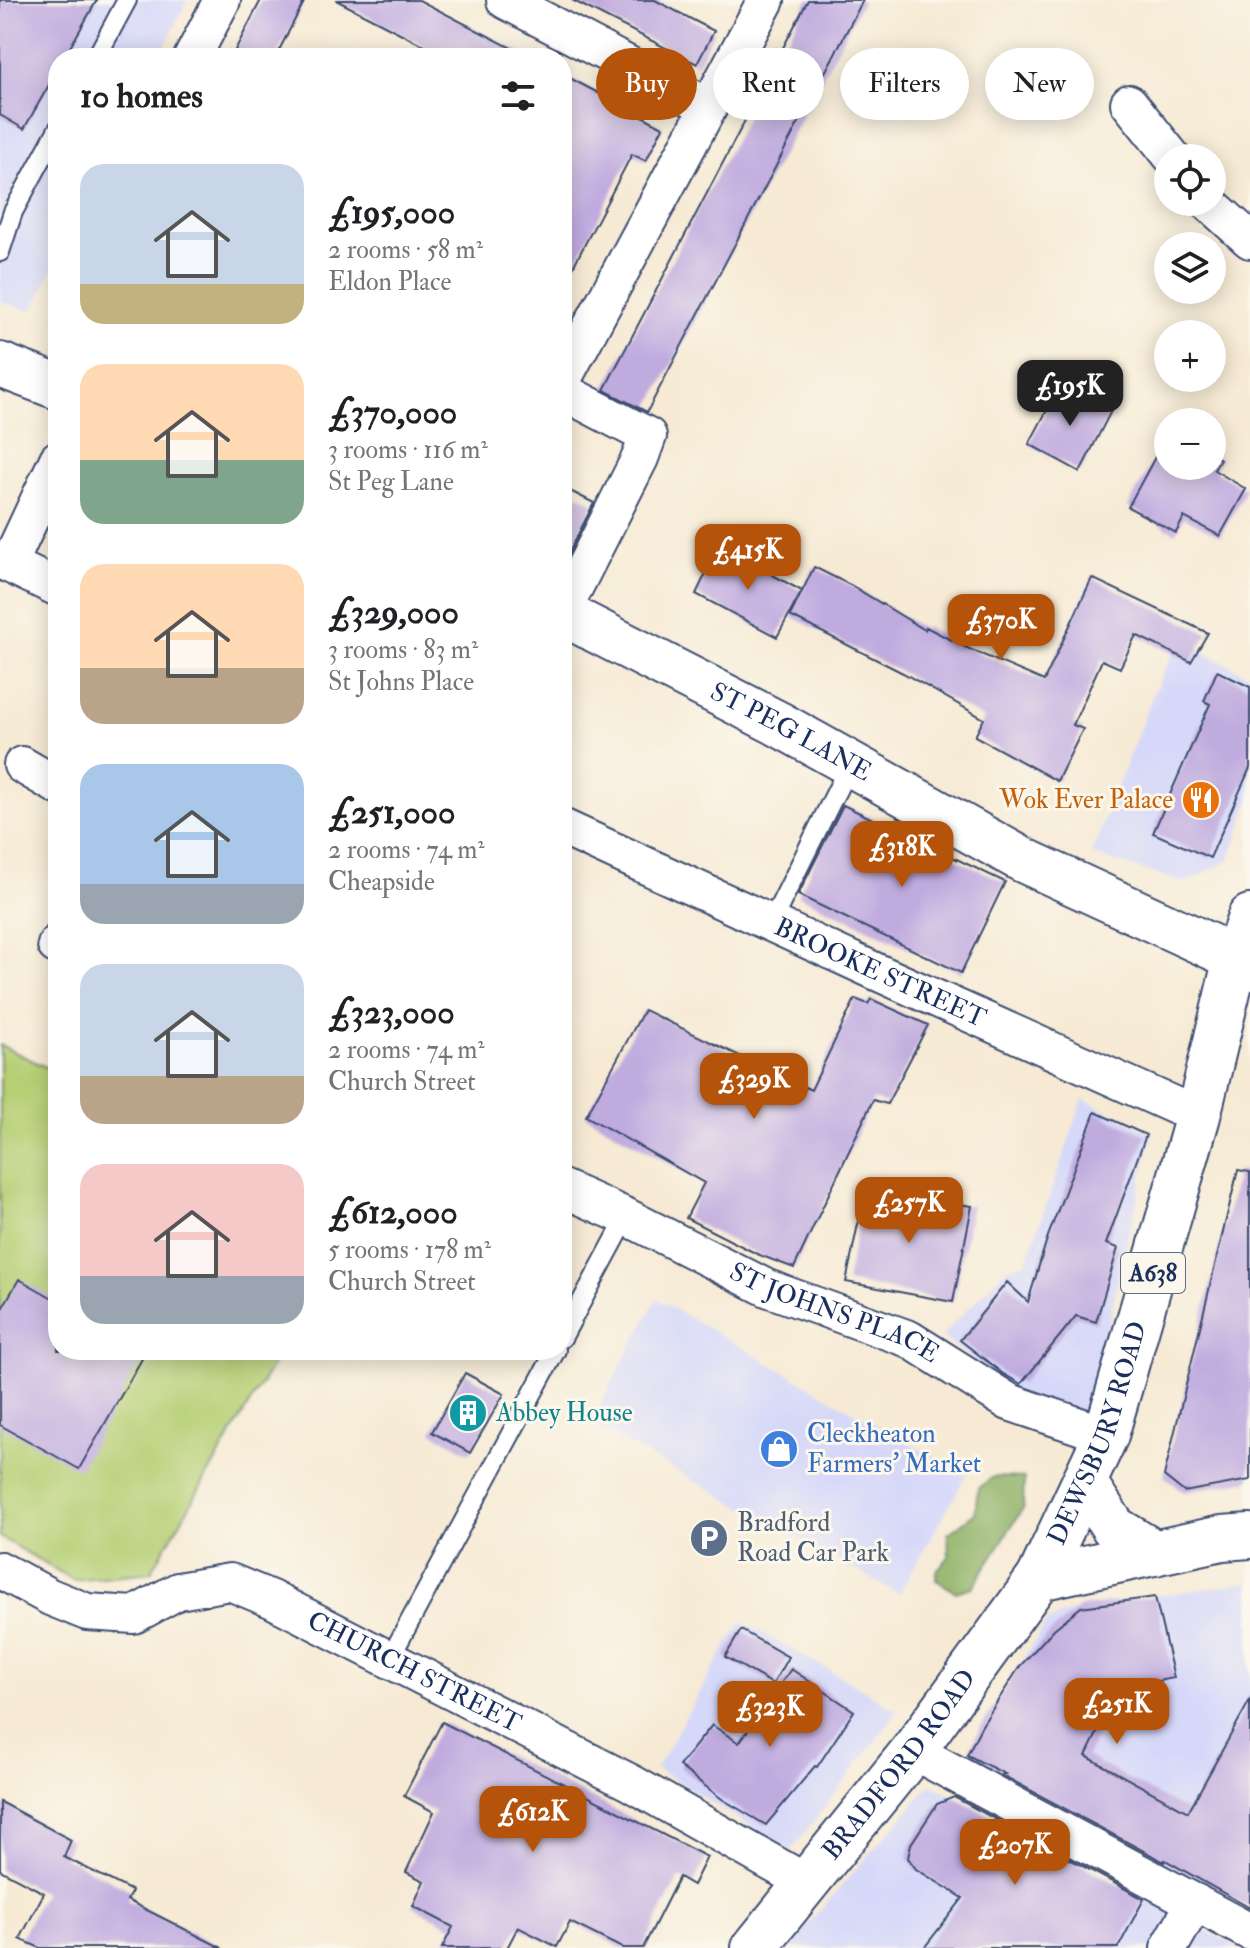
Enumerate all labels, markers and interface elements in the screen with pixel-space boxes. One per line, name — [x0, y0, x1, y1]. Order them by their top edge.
chip: Buy — [596, 48, 697, 120]
chip: Rent — [713, 48, 824, 120]
chip: Filters — [840, 48, 969, 120]
chip: New — [985, 48, 1094, 120]
icon: filters — [496, 74, 540, 118]
text: 10 homes — [80, 75, 203, 118]
map controls — [1154, 144, 1226, 480]
button: locate — [1154, 144, 1226, 216]
text: £195,000 — [328, 191, 455, 234]
icon: home — [144, 196, 240, 292]
button: layers — [1154, 232, 1226, 304]
text: 2 rooms · 58 m² — [328, 234, 483, 266]
text: Eldon Place — [328, 266, 451, 298]
button: + — [1154, 320, 1226, 392]
pin: £195K — [1014, 360, 1126, 428]
text: £195K — [1035, 370, 1105, 402]
text: £370,000 — [328, 391, 457, 434]
icon: home — [144, 396, 240, 492]
button: − — [1154, 408, 1226, 480]
text: 3 rooms · 116 m² — [328, 434, 488, 466]
text: St Peg Lane — [328, 466, 454, 498]
pin: £415K — [692, 524, 804, 592]
text: £415K — [713, 534, 783, 566]
text: £329,000 — [328, 591, 459, 634]
pin: £370K — [945, 594, 1057, 662]
icon: home — [144, 596, 240, 692]
text: £370K — [966, 604, 1036, 636]
text: 3 rooms · 83 m² — [328, 634, 478, 666]
text: St Johns Place — [328, 666, 474, 698]
street label: ST PEG LANE — [705, 676, 877, 788]
restaurant icon: Wok Ever Palace — [1180, 779, 1222, 821]
place label: Wok Ever Palace — [998, 784, 1173, 816]
text: £251,000 — [328, 791, 455, 834]
icon: home — [144, 796, 240, 892]
pin: £318K — [846, 821, 958, 889]
text: £318K — [868, 831, 936, 863]
text: 2 rooms · 74 m² — [328, 834, 485, 866]
text: Cheapside — [328, 866, 435, 898]
street label: BROOKE STREET — [769, 911, 991, 1035]
text: £323,000 — [328, 991, 455, 1034]
icon: home — [144, 996, 240, 1092]
text: 2 rooms · 74 m² — [328, 1034, 485, 1066]
pin: £329K — [698, 1053, 810, 1121]
text: £329K — [718, 1063, 790, 1095]
text: Church Street — [328, 1066, 476, 1098]
pin: £257K — [853, 1177, 965, 1245]
text: £257K — [873, 1187, 945, 1219]
text: £612,000 — [328, 1191, 458, 1234]
icon: home — [144, 1196, 240, 1292]
text: 5 rooms · 178 m² — [328, 1234, 491, 1266]
road number: A638 — [1121, 1253, 1185, 1293]
street label: ST JOHNS PLACE — [724, 1256, 945, 1370]
text: Church Street — [328, 1266, 476, 1298]
street label: DEWSBURY ROAD — [1041, 1318, 1154, 1550]
building icon: Abbey House — [447, 1392, 489, 1434]
place label: Abbey House — [495, 1397, 633, 1429]
place label: Cleckheaton Farmers' Market — [807, 1418, 981, 1480]
shop icon: Cleckheaton Farmers' Market — [758, 1428, 800, 1470]
place label: Bradford Road Car Park — [737, 1507, 889, 1569]
parking icon: Bradford Road Car Park — [688, 1517, 730, 1559]
street label: CHURCH STREET — [302, 1604, 526, 1740]
street label: BRADFORD ROAD — [816, 1663, 983, 1866]
pin: £251K — [1061, 1678, 1173, 1746]
pin: £323K — [714, 1681, 826, 1749]
text: £251K — [1082, 1688, 1152, 1720]
text: £323K — [736, 1691, 804, 1723]
pin: £612K — [477, 1786, 589, 1854]
text: £612K — [497, 1796, 569, 1828]
pin: £207K — [959, 1819, 1071, 1887]
text: £207K — [978, 1829, 1052, 1861]

